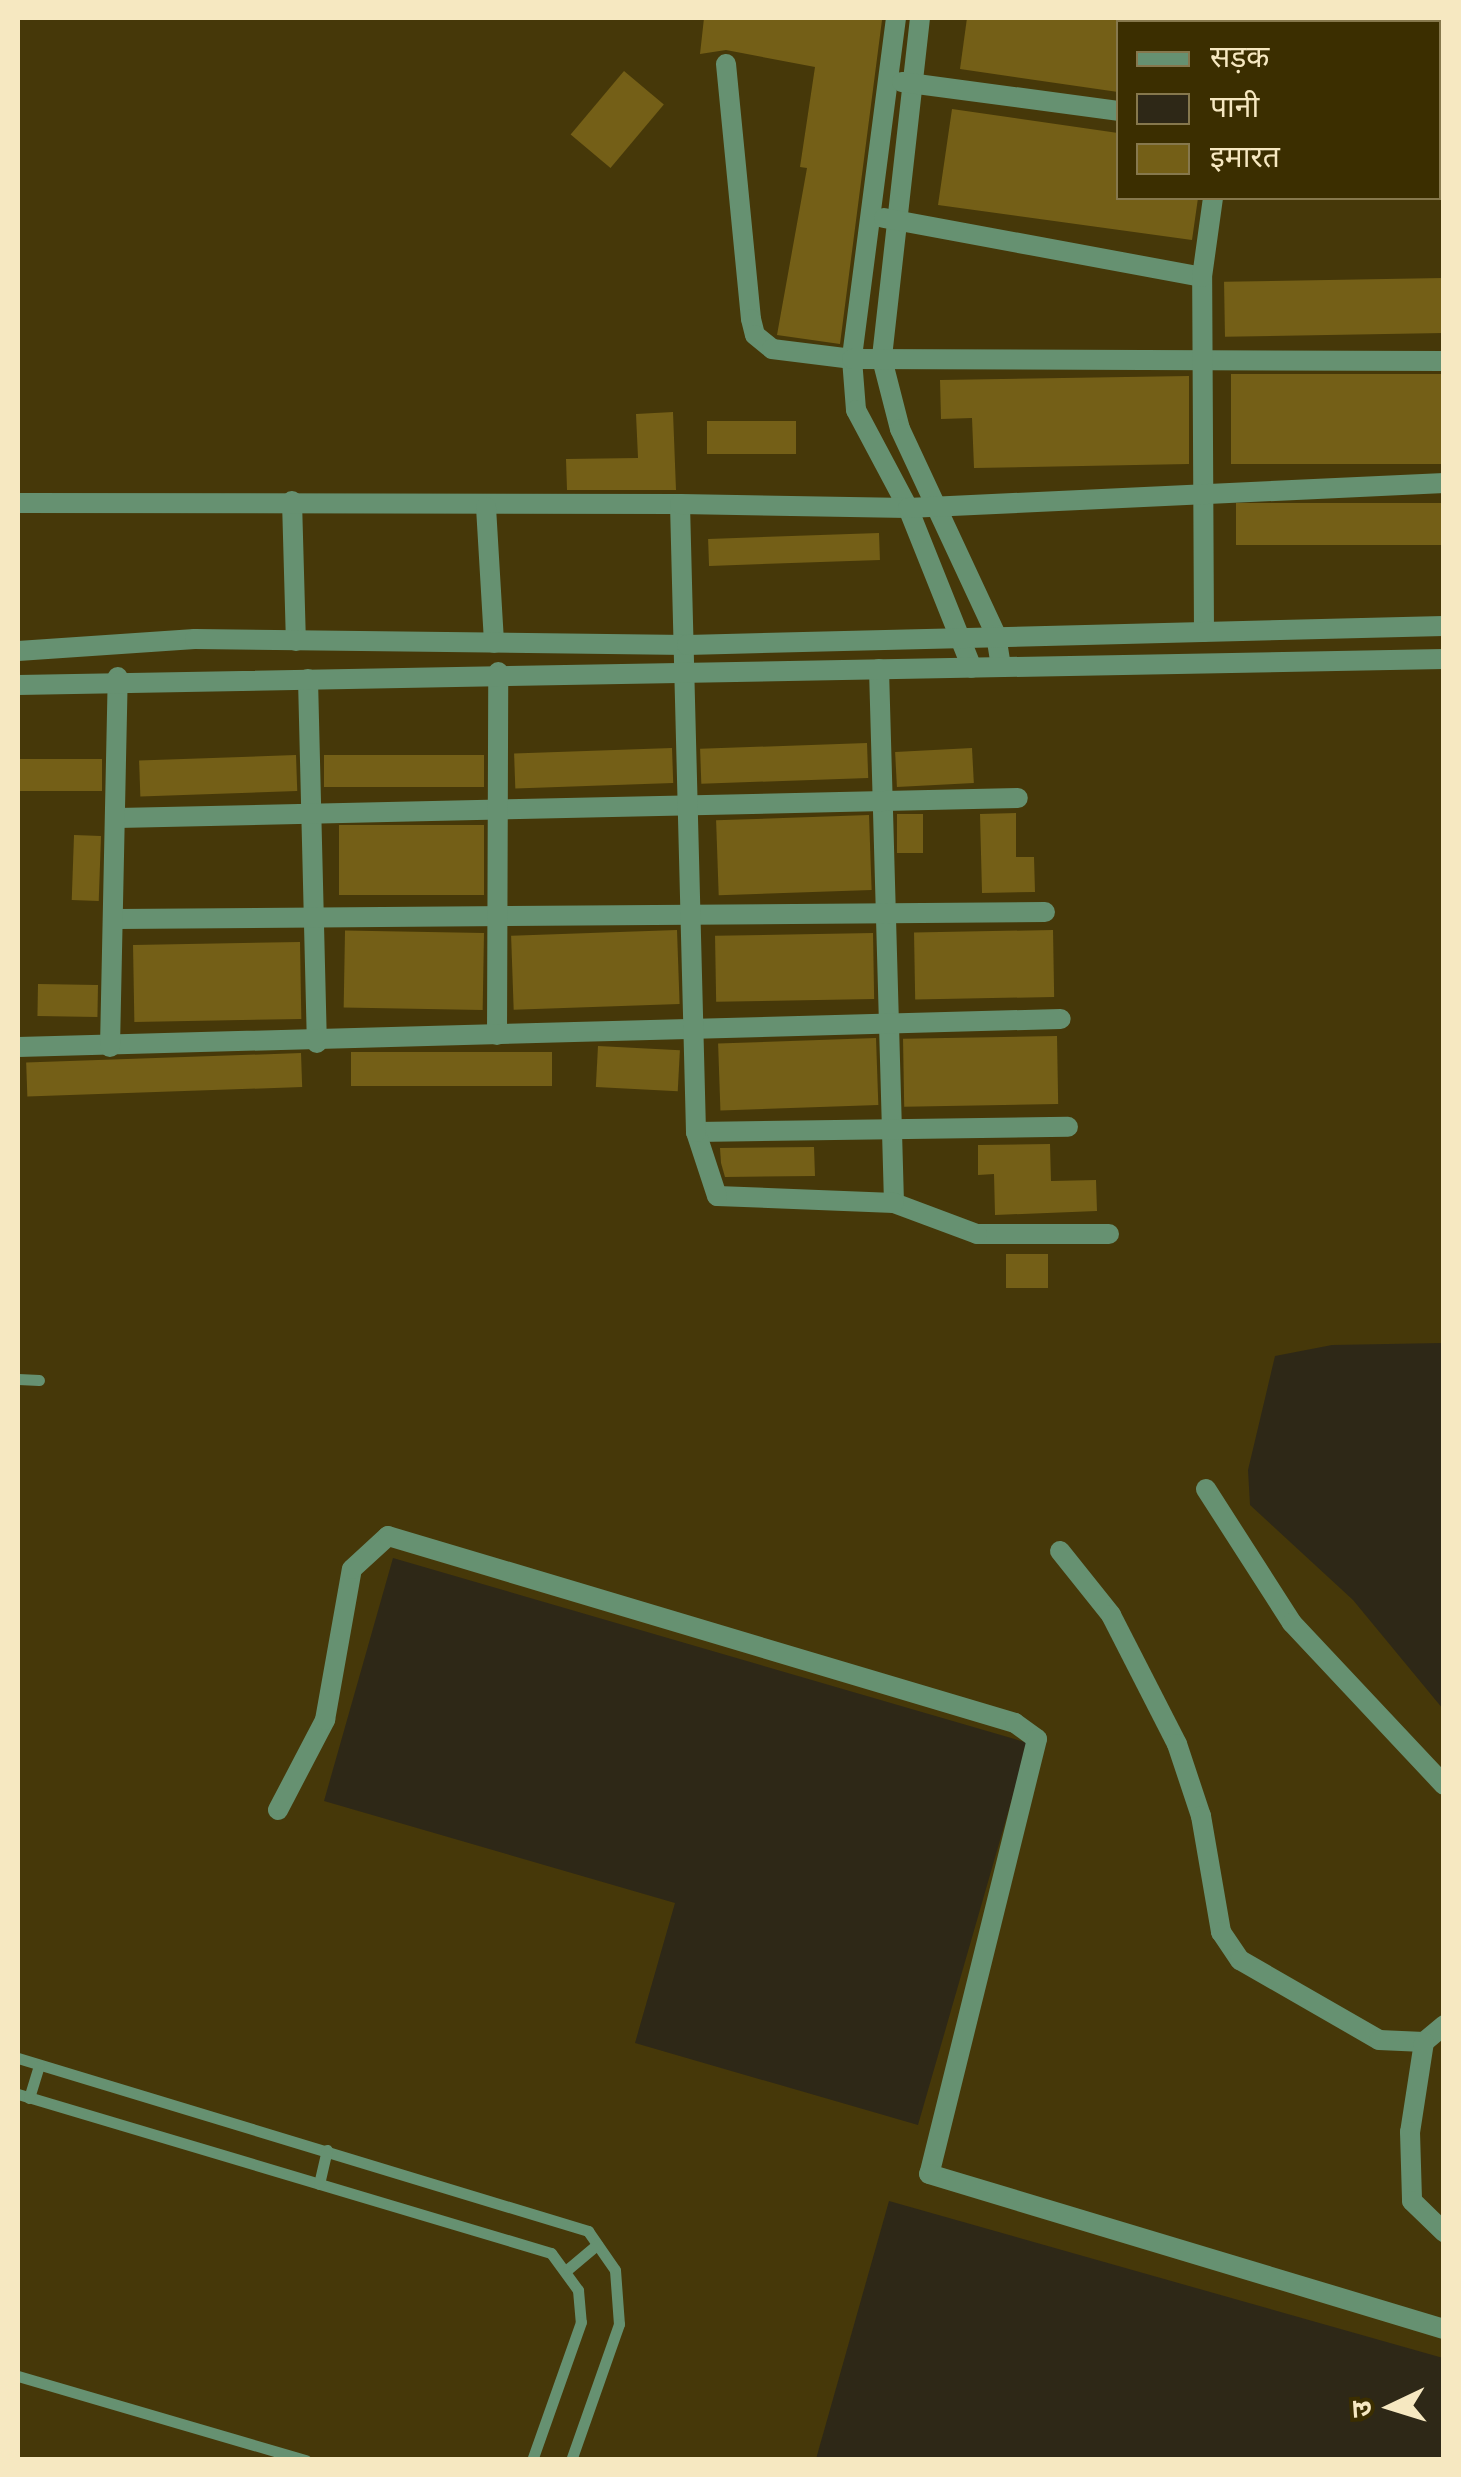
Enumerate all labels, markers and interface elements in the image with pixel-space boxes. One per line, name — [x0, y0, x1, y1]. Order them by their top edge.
legend — [1116, 20, 1441, 200]
text: सड़क — [1210, 39, 1269, 73]
text: पानी — [1210, 89, 1259, 123]
text: इमारत — [1210, 139, 1280, 173]
north arrow — [1341, 2357, 1441, 2457]
text: उ — [1345, 2400, 1377, 2418]

